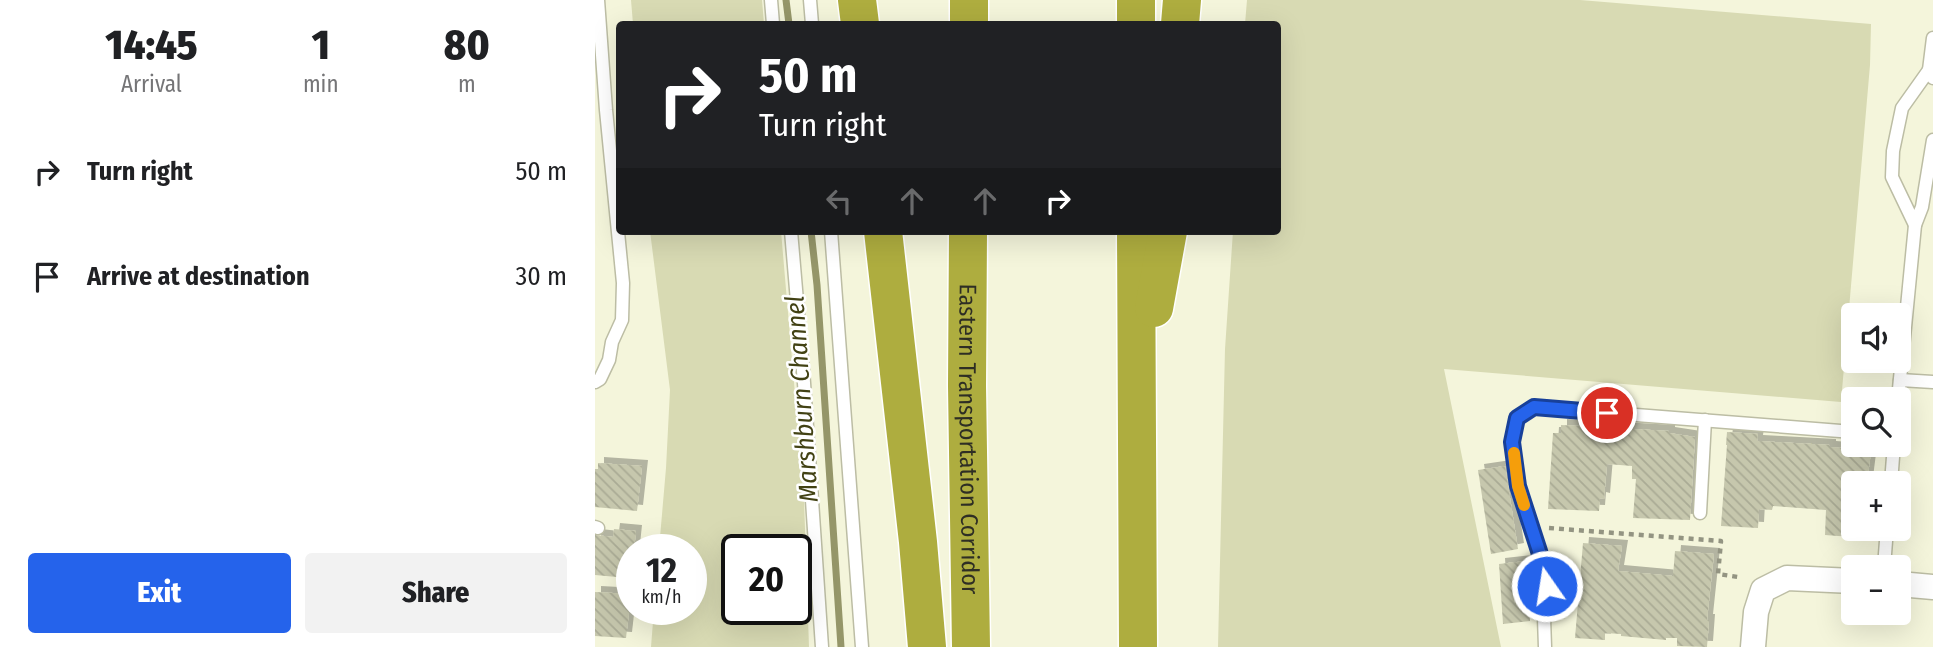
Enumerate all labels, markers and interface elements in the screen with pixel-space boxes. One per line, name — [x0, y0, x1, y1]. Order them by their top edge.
text: 14:45 — [105, 20, 198, 70]
text: 1 — [312, 20, 330, 70]
text: 80 — [444, 20, 490, 70]
text: 50 m — [759, 46, 857, 105]
icon: right — [644, 49, 735, 140]
text: Arrival — [121, 70, 182, 98]
text: min — [303, 70, 339, 98]
text: m — [458, 70, 476, 98]
text: Turn right — [759, 106, 886, 144]
icon: right — [28, 153, 66, 191]
text: Turn right — [87, 156, 193, 187]
text: 50 m — [515, 156, 567, 187]
icon: left — [820, 182, 858, 220]
icon: ahead — [893, 182, 931, 220]
icon: ahead — [966, 182, 1004, 220]
icon: right — [1039, 182, 1077, 220]
icon: arrive — [28, 258, 66, 296]
text: Arrive at destination — [87, 261, 310, 292]
text: 30 m — [516, 261, 567, 292]
street label: Eastern Transportation Corridor — [953, 284, 984, 595]
water label: Marshburn Channel — [779, 294, 825, 503]
map controls — [1841, 303, 1911, 625]
button: sound — [1841, 303, 1911, 373]
pin — [1577, 383, 1637, 443]
button: search — [1841, 387, 1911, 457]
icon: arrive — [1588, 394, 1626, 432]
button: + — [1841, 471, 1911, 541]
speed limit sign: 20 — [721, 534, 812, 625]
text: 12 — [646, 549, 677, 591]
position arrow — [1510, 549, 1584, 623]
button: Exit — [28, 553, 291, 633]
button: Share — [305, 553, 567, 633]
button: − — [1841, 555, 1911, 625]
text: km/h — [641, 586, 682, 608]

